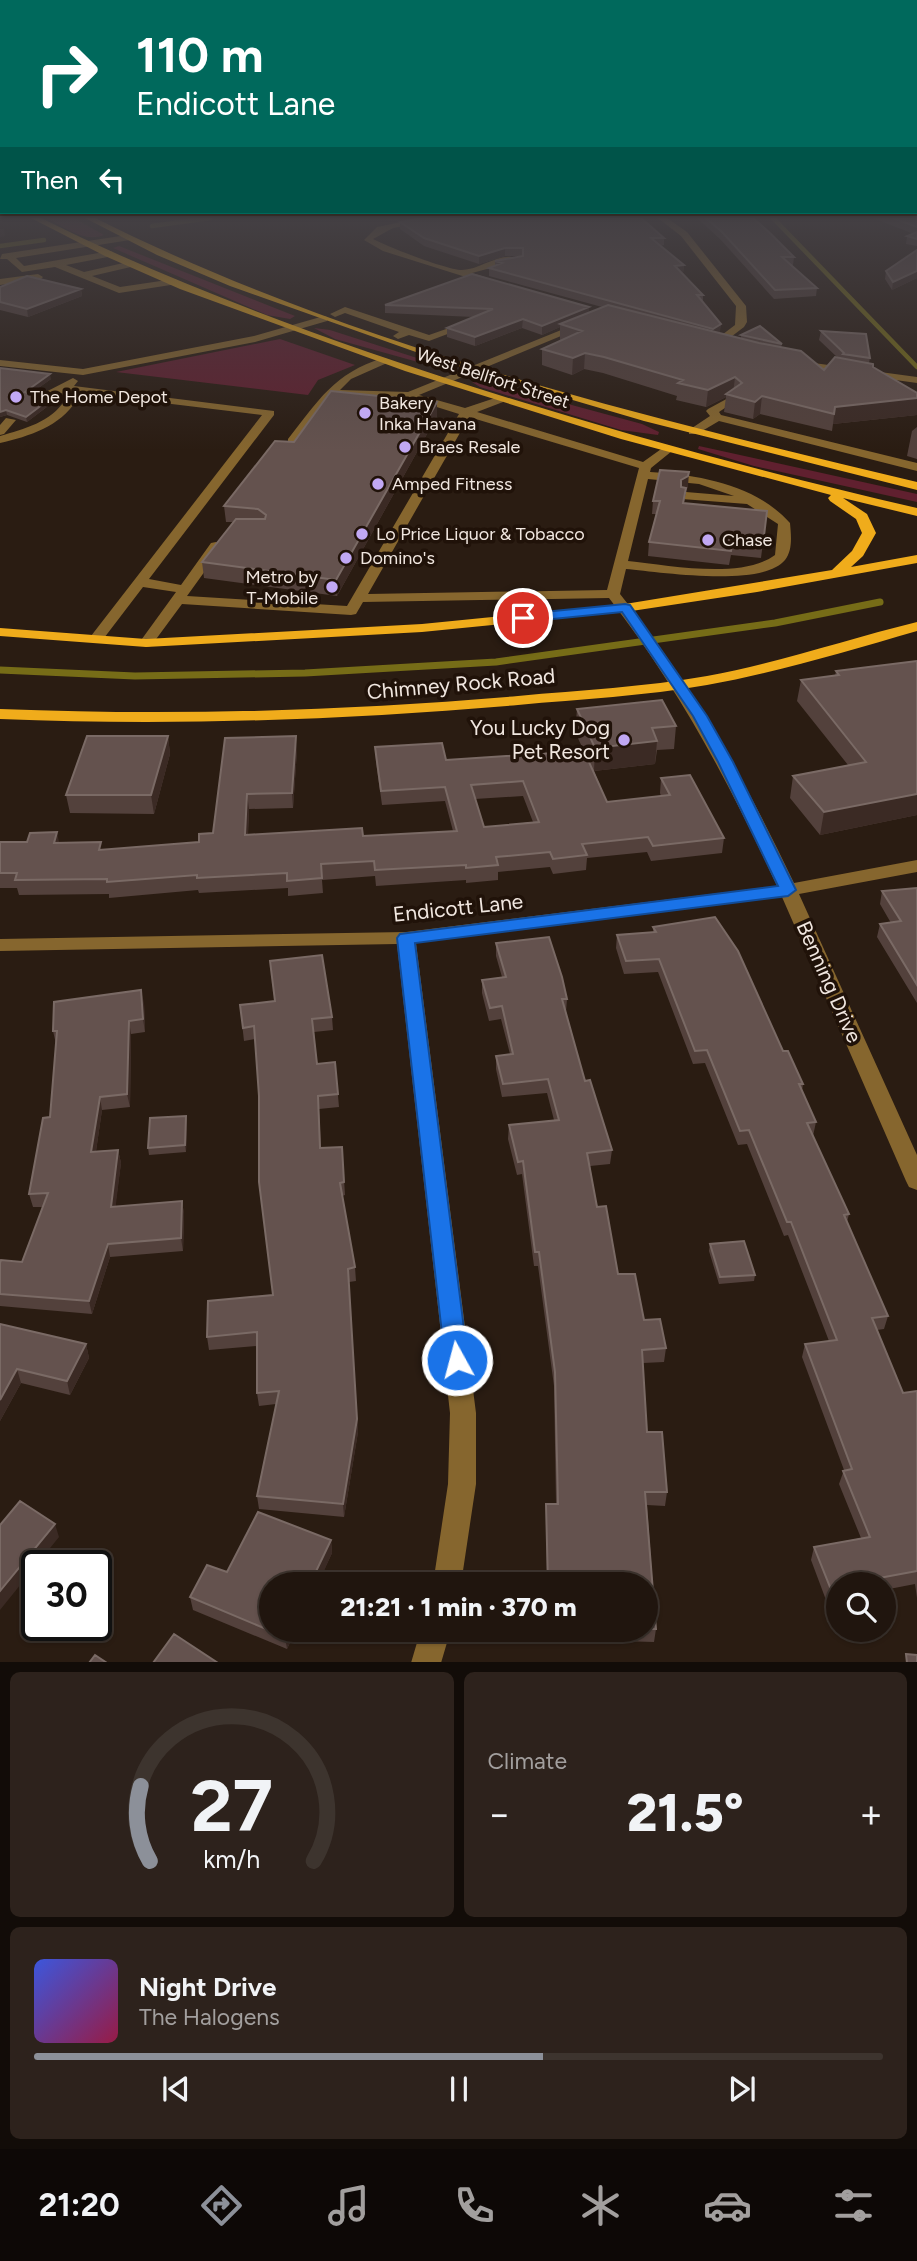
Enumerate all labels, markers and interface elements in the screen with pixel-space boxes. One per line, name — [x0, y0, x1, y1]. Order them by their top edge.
text: 110 m — [136, 25, 264, 84]
icon: right — [21, 28, 112, 119]
text: Endicott Lane — [136, 85, 335, 123]
icon: left — [93, 161, 131, 199]
text: Then — [21, 164, 79, 196]
street label: West Bellfort Street — [414, 343, 572, 413]
place label: The Home Depot — [30, 386, 168, 408]
marker: The Home Depot — [8, 389, 24, 405]
place label: Bakery Inka Havana — [379, 392, 476, 435]
marker: Bakery Inka Havana — [357, 405, 373, 421]
place label: Braes Resale — [419, 436, 521, 458]
marker: Braes Resale — [397, 439, 413, 455]
place label: Amped Fitness — [392, 473, 512, 495]
marker: Amped Fitness — [370, 476, 386, 492]
place label: Lo Price Liquor & Tobacco — [376, 523, 585, 545]
marker: Lo Price Liquor & Tobacco — [354, 526, 370, 542]
place label: Chase — [722, 529, 773, 551]
marker: Chase — [700, 532, 716, 548]
place label: Domino's — [360, 547, 435, 569]
marker: Domino's — [338, 550, 354, 566]
place label: Metro by T-Mobile — [245, 566, 319, 609]
marker: Metro by T-Mobile — [324, 579, 340, 595]
pin — [493, 588, 553, 648]
icon: arrive — [504, 599, 542, 637]
street label: Chimney Rock Road — [366, 663, 556, 704]
place label: You Lucky Dog Pet Resort — [470, 715, 610, 764]
marker: You Lucky Dog Pet Resort — [616, 732, 632, 748]
street label: Endicott Lane — [392, 888, 524, 927]
street label: Benning Drive — [792, 917, 867, 1046]
position arrow — [420, 1323, 494, 1397]
speed limit sign: 30 — [21, 1550, 112, 1641]
map controls — [826, 1572, 896, 1642]
button: search — [826, 1572, 896, 1642]
text: 21:21 · 1 min · 370 m — [340, 1591, 577, 1623]
text: Climate — [488, 1747, 567, 1775]
text: 27 — [190, 1762, 273, 1849]
text: 21.5° — [627, 1782, 744, 1844]
text: − — [488, 1791, 511, 1837]
text: + — [859, 1791, 883, 1837]
text: km/h — [203, 1843, 260, 1873]
text: Night Drive — [139, 1971, 276, 2003]
text: The Halogens — [139, 2003, 280, 2031]
icon: previous — [157, 2070, 195, 2108]
icon: pause — [440, 2070, 478, 2108]
icon: next — [723, 2070, 761, 2108]
icon: directions — [197, 2181, 246, 2230]
icon: music — [324, 2181, 373, 2230]
icon: phone — [450, 2181, 499, 2230]
icon: climate — [576, 2181, 625, 2230]
icon: car — [703, 2181, 752, 2230]
icon: filters — [829, 2181, 878, 2230]
text: 21:20 — [39, 2186, 120, 2224]

